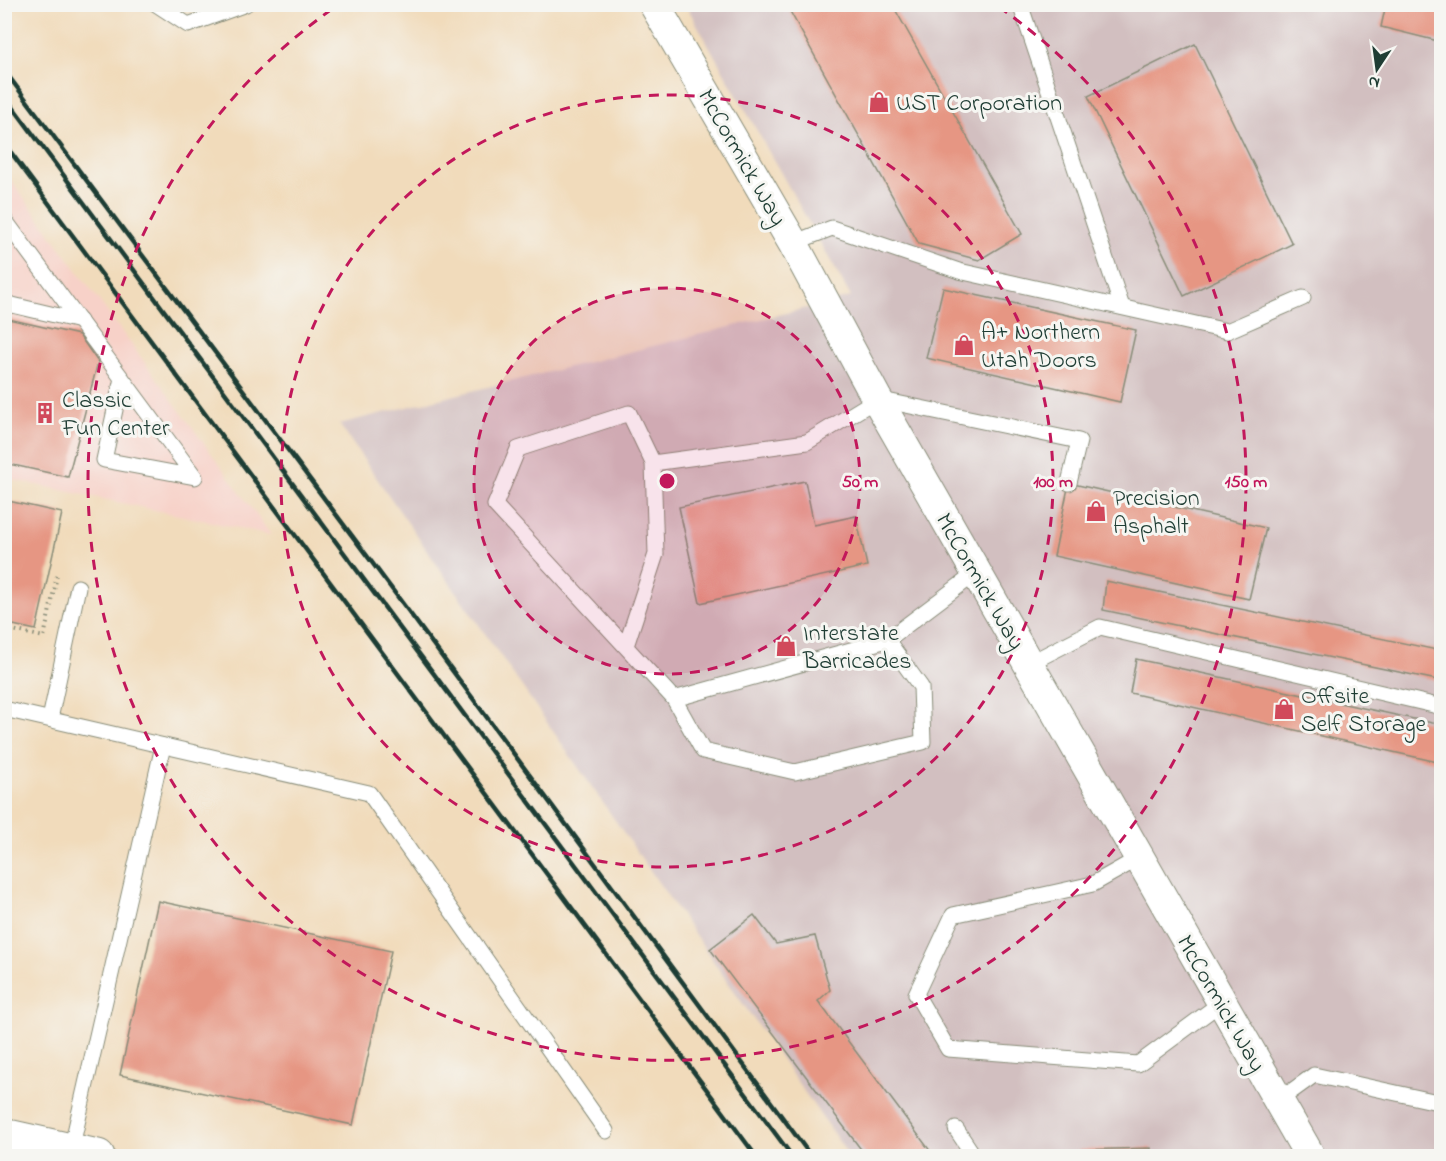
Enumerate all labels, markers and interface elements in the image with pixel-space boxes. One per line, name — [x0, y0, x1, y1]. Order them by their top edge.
north arrow — [1347, 39, 1407, 99]
text: N — [1366, 69, 1382, 95]
street label: McCormick Way — [686, 83, 794, 234]
place label: UST Corporation — [896, 87, 1062, 122]
shop icon: UST Corporation — [867, 90, 891, 114]
place label: A+ Northern Utah Doors — [981, 316, 1100, 379]
shop icon: A+ Northern Utah Doors — [952, 333, 976, 357]
place label: Classic Fun Center — [61, 384, 170, 447]
building icon: Classic Fun Center — [33, 401, 57, 425]
text: 50 m — [842, 470, 878, 496]
text: 100 m — [1033, 470, 1073, 496]
text: 150 m — [1225, 470, 1267, 496]
centre of rings — [657, 471, 677, 491]
place label: Precision Asphalt — [1113, 482, 1199, 545]
shop icon: Precision Asphalt — [1084, 499, 1108, 523]
street label: McCormick Way — [924, 507, 1032, 658]
place label: Interstate Barricades — [802, 617, 911, 680]
shop icon: Interstate Barricades — [774, 634, 798, 658]
place label: Offsite Self Storage — [1301, 680, 1426, 743]
shop icon: Offsite Self Storage — [1272, 697, 1296, 721]
street label: McCormick Way — [1165, 929, 1273, 1080]

